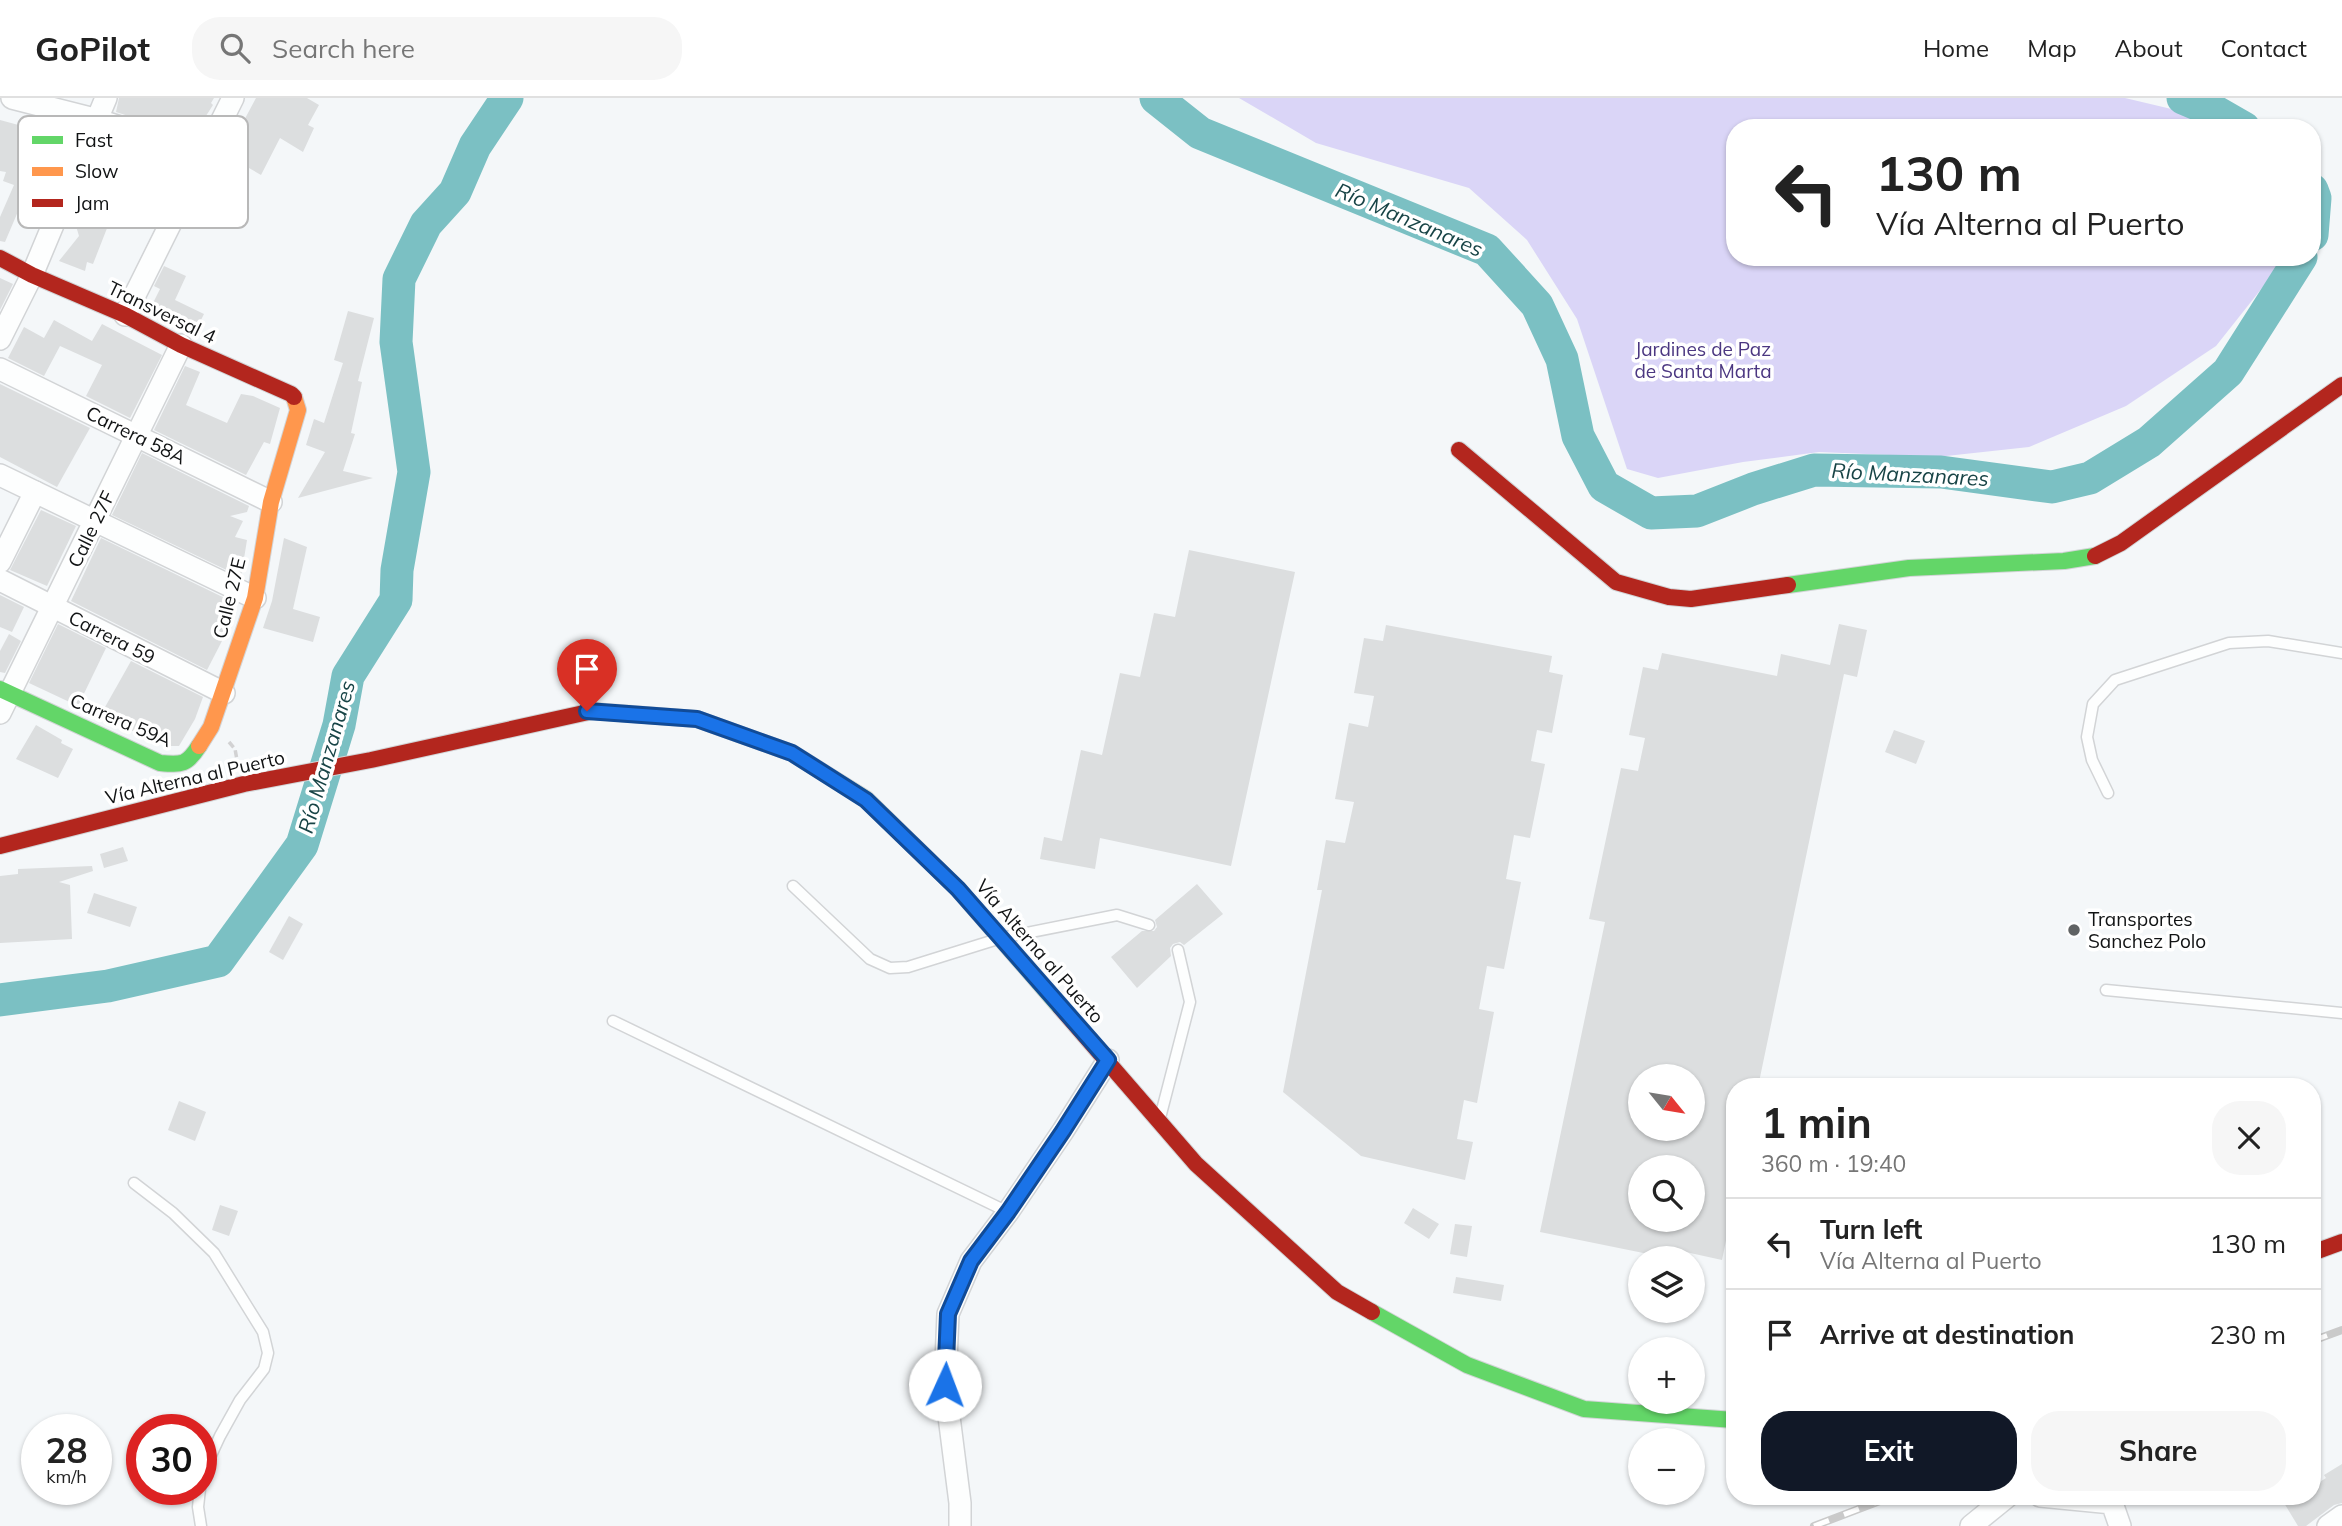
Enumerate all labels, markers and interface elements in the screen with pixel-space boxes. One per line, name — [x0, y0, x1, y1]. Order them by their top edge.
search box — [192, 17, 682, 80]
text: GoPilot — [35, 28, 150, 69]
icon: search — [216, 29, 254, 67]
text: Search here — [272, 32, 415, 65]
text: Home — [1923, 33, 1989, 63]
text: Map — [2027, 33, 2077, 63]
text: About — [2115, 33, 2183, 63]
text: Contact — [2221, 33, 2307, 63]
legend — [18, 116, 248, 228]
text: Fast — [75, 128, 113, 152]
text: 130 m — [1876, 142, 2022, 203]
icon: left — [1761, 147, 1852, 238]
text: Slow — [75, 159, 119, 183]
water label: Río Manzanares — [1332, 176, 1487, 262]
text: Jam — [75, 191, 109, 215]
text: Vía Alterna al Puerto — [1876, 203, 2184, 243]
street label: Transversal 4 — [104, 275, 220, 349]
park label: Jardines de Paz de Santa Marta — [1634, 337, 1772, 383]
street label: Carrera 58A — [82, 401, 190, 469]
water label: Río Manzanares — [1831, 457, 1989, 491]
street label: Calle 27F — [62, 487, 120, 571]
street label: Calle 27E — [207, 555, 251, 641]
street label: Carrera 59 — [65, 605, 159, 669]
pin — [557, 639, 617, 711]
icon: arrive — [568, 650, 606, 688]
water label: Río Manzanares — [292, 677, 360, 836]
street label: Carrera 59A — [67, 688, 175, 752]
street label: Vía Alterna al Puerto — [103, 745, 287, 809]
street label: Vía Alterna al Puerto — [971, 874, 1109, 1028]
place label: Transportes Sanchez Polo — [2088, 907, 2206, 953]
marker: Transportes Sanchez Polo — [2066, 922, 2082, 938]
north arrow — [1628, 1064, 1704, 1141]
map controls — [1628, 1064, 1705, 1505]
text: 1 min — [1761, 1096, 1872, 1149]
button: close — [2212, 1101, 2286, 1175]
text: 360 m · 19:40 — [1761, 1149, 1906, 1178]
button: search — [1628, 1155, 1705, 1232]
text: Turn left — [1820, 1213, 1922, 1246]
icon: left — [1761, 1225, 1799, 1263]
text: 130 m — [2210, 1227, 2286, 1260]
button: layers — [1628, 1246, 1705, 1323]
text: Vía Alterna al Puerto — [1820, 1246, 2042, 1275]
icon: arrive — [1761, 1316, 1799, 1354]
text: Arrive at destination — [1820, 1318, 2075, 1351]
text: 230 m — [2210, 1318, 2286, 1351]
button: + — [1628, 1337, 1705, 1414]
position arrow — [908, 1348, 982, 1422]
button: Exit — [1761, 1411, 2017, 1491]
button: Share — [2031, 1411, 2286, 1491]
speed limit sign: 30 — [126, 1414, 217, 1505]
text: 28 — [45, 1428, 88, 1472]
button: − — [1628, 1428, 1705, 1505]
text: km/h — [46, 1465, 87, 1488]

